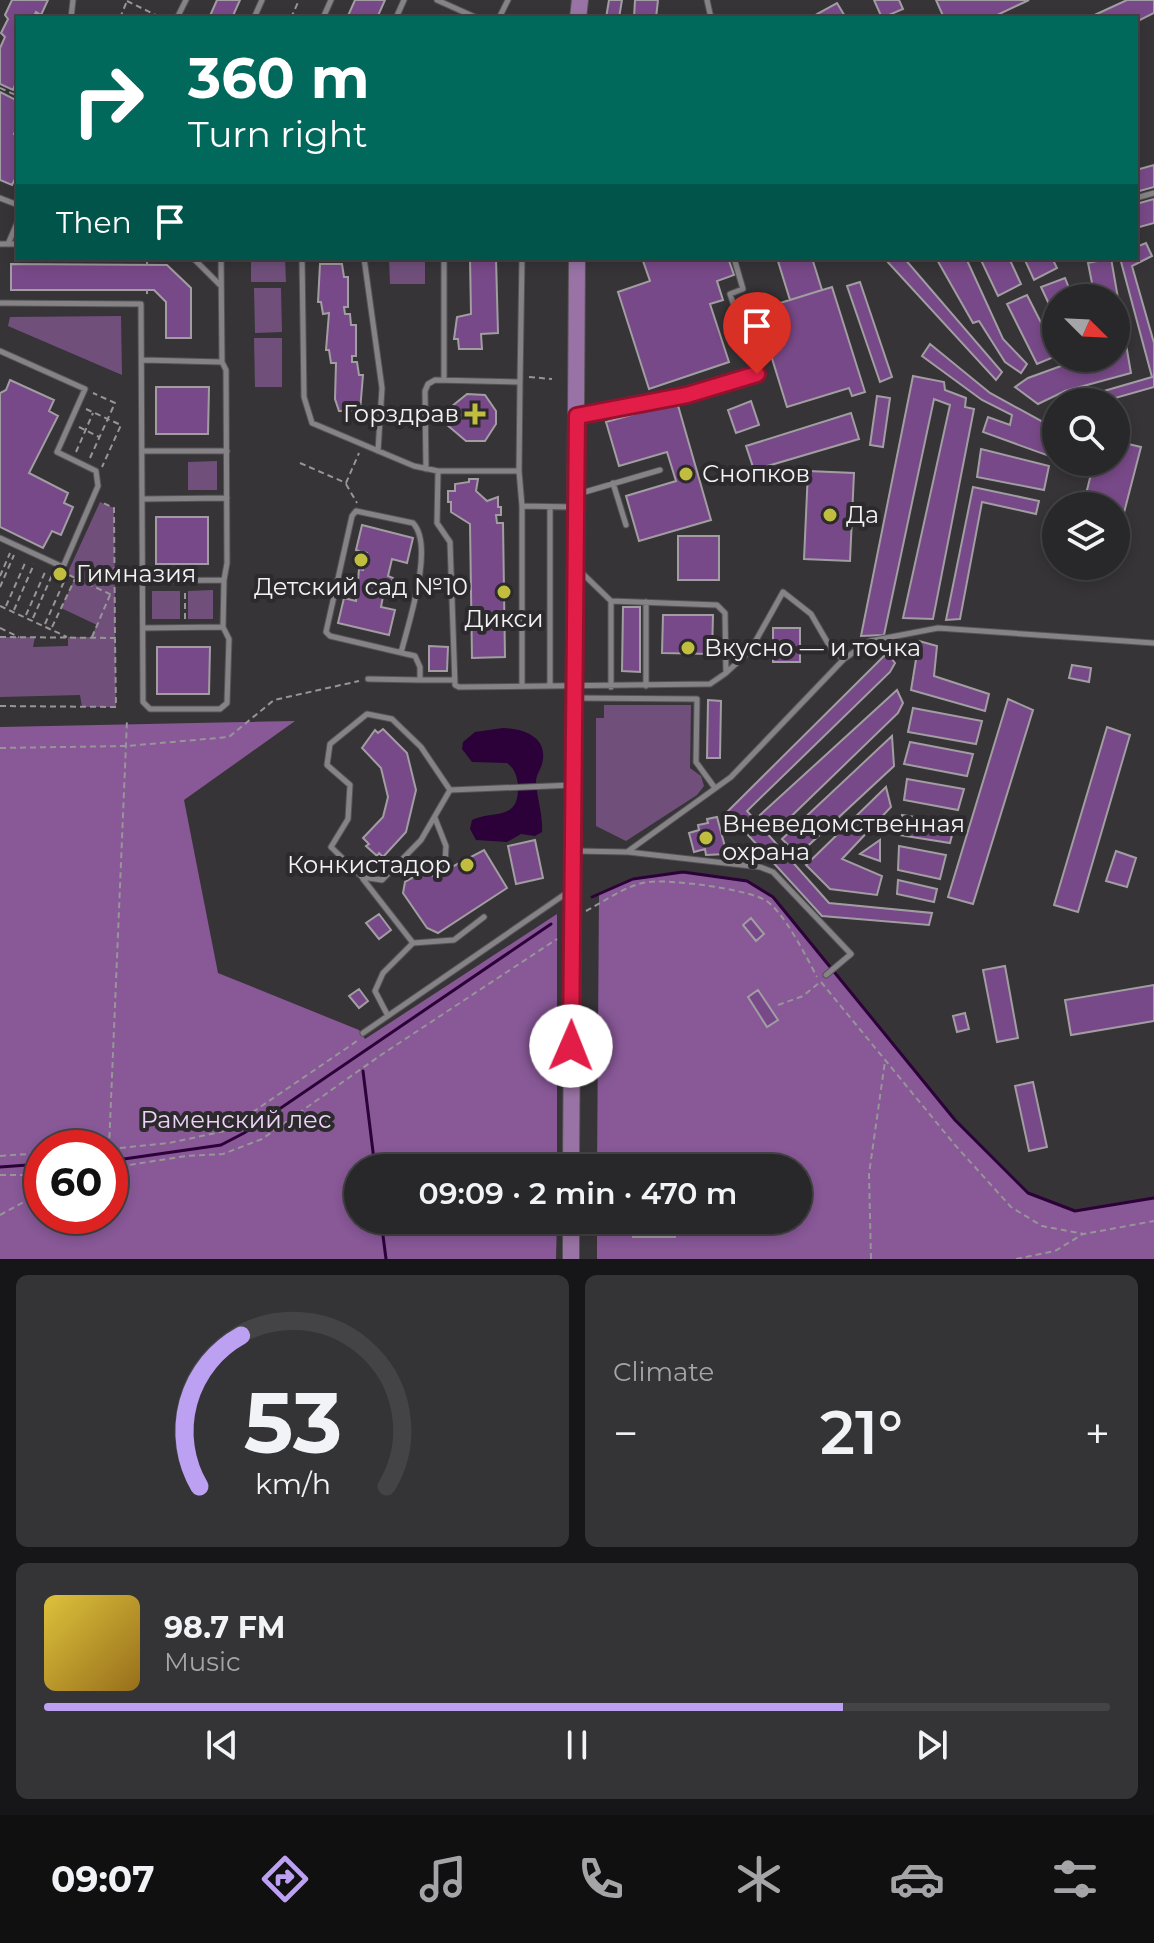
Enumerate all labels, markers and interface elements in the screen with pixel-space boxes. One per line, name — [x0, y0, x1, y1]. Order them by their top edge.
text: 360 m — [188, 44, 369, 112]
icon: right — [56, 48, 160, 152]
text: Turn right — [188, 112, 368, 156]
icon: arrive — [148, 200, 192, 244]
text: Then — [56, 204, 132, 241]
north arrow — [1042, 284, 1130, 372]
map controls — [1042, 284, 1130, 580]
pin — [723, 292, 791, 374]
icon: arrive — [735, 304, 779, 348]
button: search — [1042, 388, 1130, 476]
place label: Горздрав — [343, 399, 459, 428]
marker: Горздрав — [466, 405, 484, 423]
place label: Снопков — [702, 459, 810, 488]
marker: Снопков — [677, 465, 695, 483]
button: layers — [1042, 492, 1130, 580]
place label: Да — [846, 500, 879, 529]
marker: Да — [821, 506, 839, 524]
marker: Детский сад №10 — [352, 551, 370, 569]
place label: Гимназия — [76, 559, 196, 588]
marker: Гимназия — [51, 565, 69, 583]
place label: Детский сад №10 — [254, 572, 468, 601]
marker: Дикси — [495, 583, 513, 601]
place label: Дикси — [464, 604, 544, 633]
place label: Вкусно — и точка — [704, 633, 921, 662]
marker: Вкусно — и точка — [679, 639, 697, 657]
place label: Вневедомственная охрана — [722, 809, 965, 866]
marker: Вневедомственная охрана — [697, 829, 715, 847]
place label: Конкистадор — [287, 850, 451, 879]
marker: Конкистадор — [458, 856, 476, 874]
position arrow — [529, 1004, 613, 1088]
park label: Раменский лес — [141, 1105, 331, 1134]
speed limit sign: 60 — [24, 1130, 128, 1234]
text: 09:09 · 2 min · 470 m — [419, 1175, 737, 1212]
text: Climate — [613, 1356, 714, 1388]
text: 53 — [243, 1372, 342, 1474]
text: 21° — [820, 1396, 903, 1469]
text: − — [613, 1406, 638, 1460]
text: + — [1085, 1406, 1110, 1460]
text: km/h — [254, 1466, 331, 1501]
text: 98.7 FM — [164, 1609, 286, 1646]
text: Music — [164, 1646, 241, 1678]
icon: previous — [200, 1723, 244, 1767]
icon: pause — [555, 1723, 599, 1767]
icon: next — [910, 1723, 954, 1767]
icon: directions — [257, 1851, 313, 1907]
icon: music — [415, 1851, 471, 1907]
icon: phone — [573, 1851, 629, 1907]
icon: climate — [731, 1851, 787, 1907]
icon: car — [889, 1851, 945, 1907]
icon: filters — [1047, 1851, 1103, 1907]
text: 09:07 — [51, 1857, 154, 1901]

